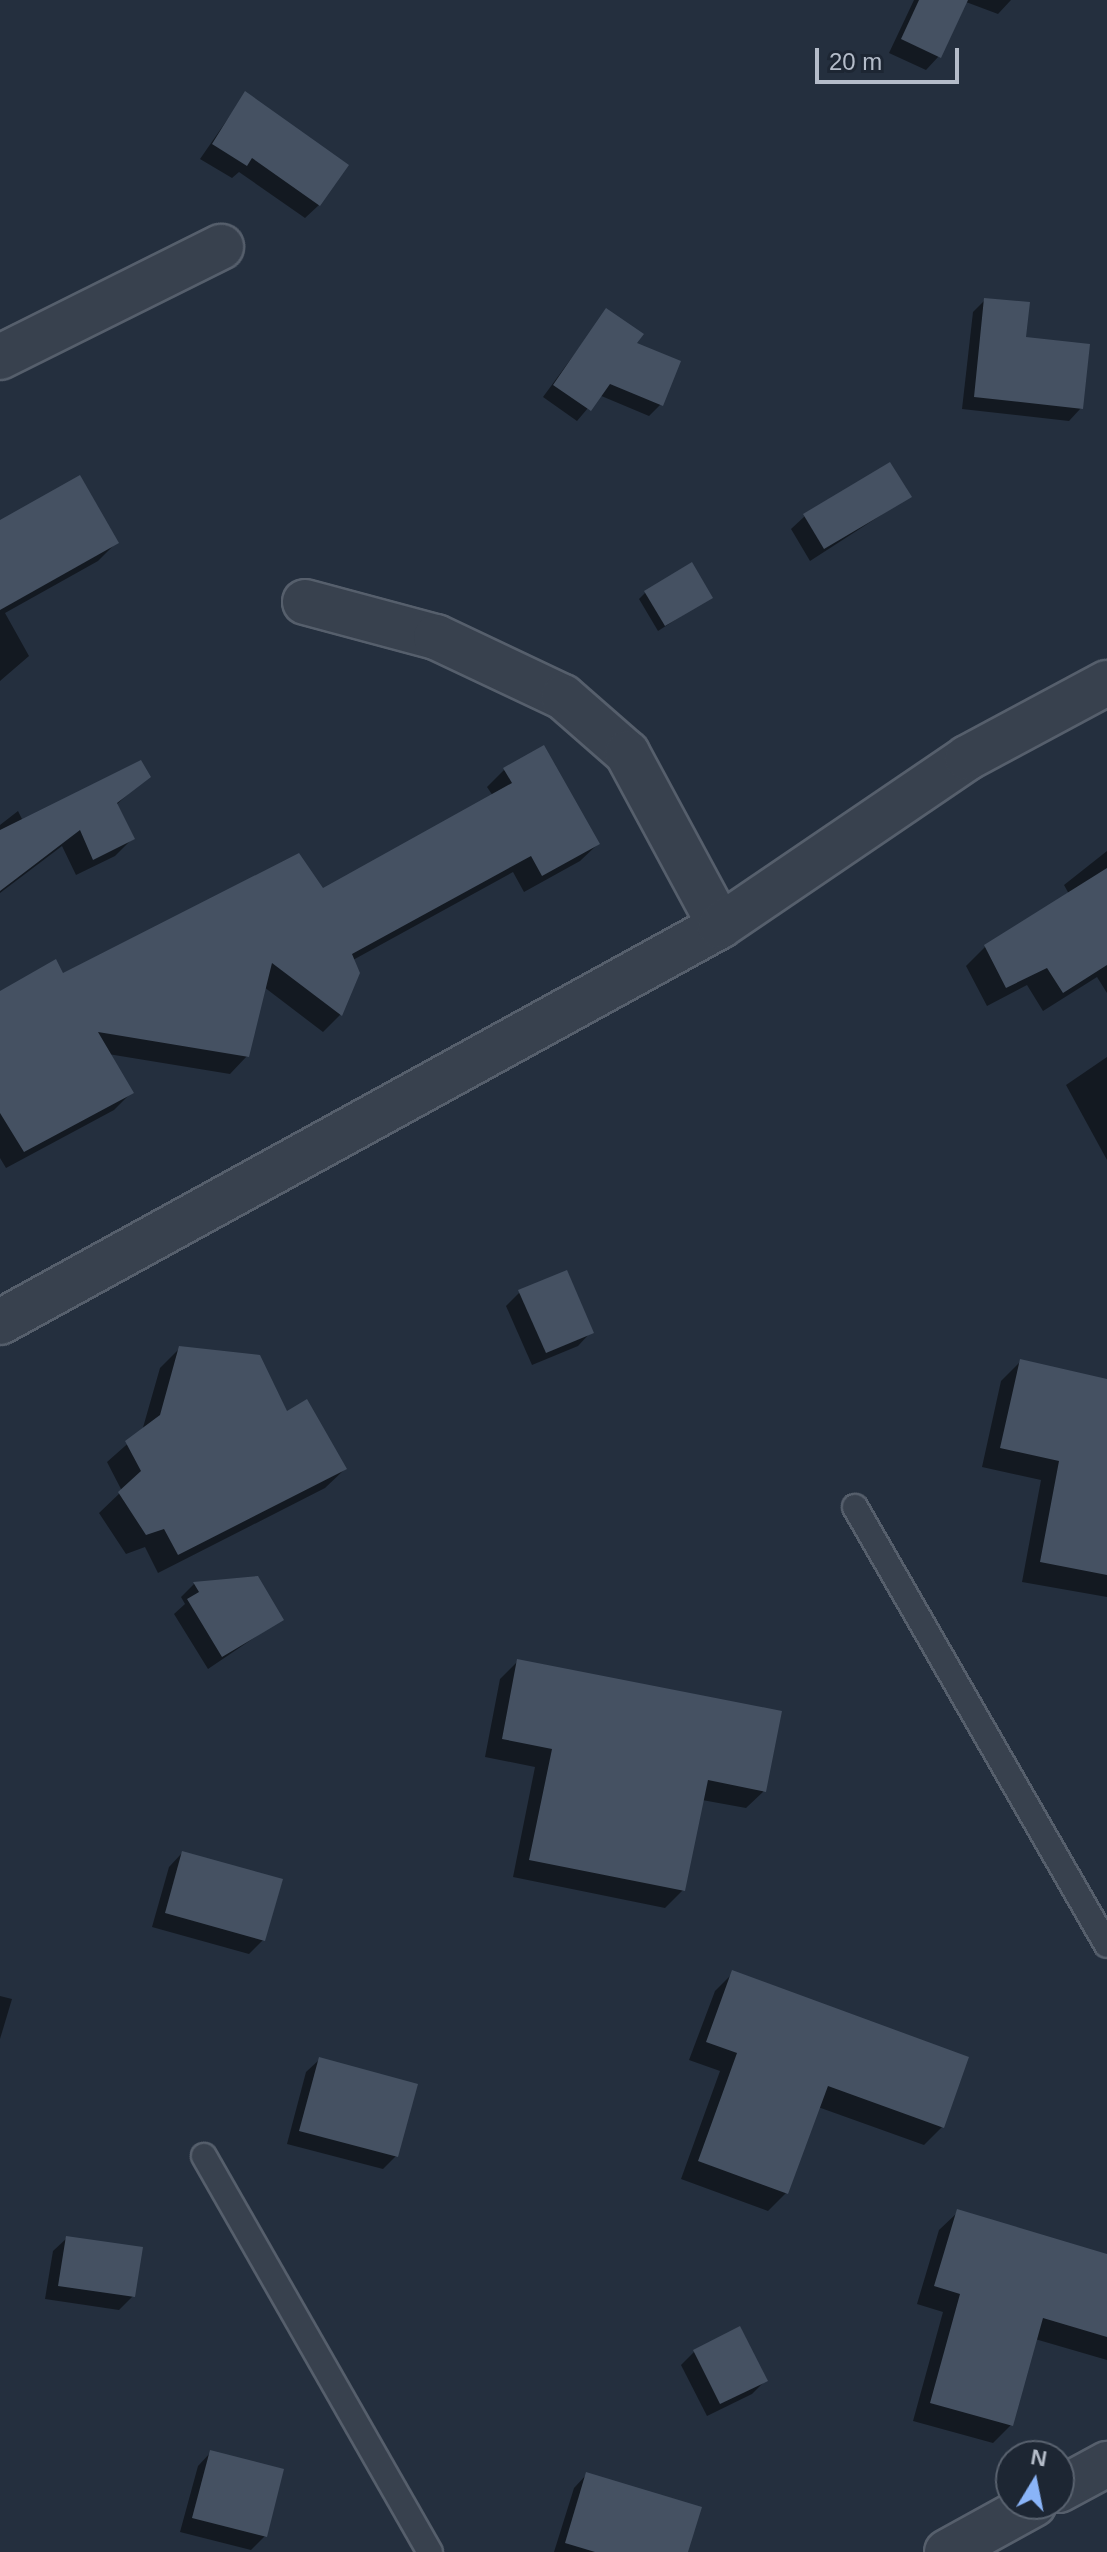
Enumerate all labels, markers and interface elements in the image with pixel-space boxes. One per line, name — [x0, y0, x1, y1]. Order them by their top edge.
scale bar — [819, 32, 963, 82]
text: 20 m — [829, 48, 882, 75]
north arrow — [995, 2440, 1075, 2520]
text: N — [1029, 2444, 1049, 2472]

